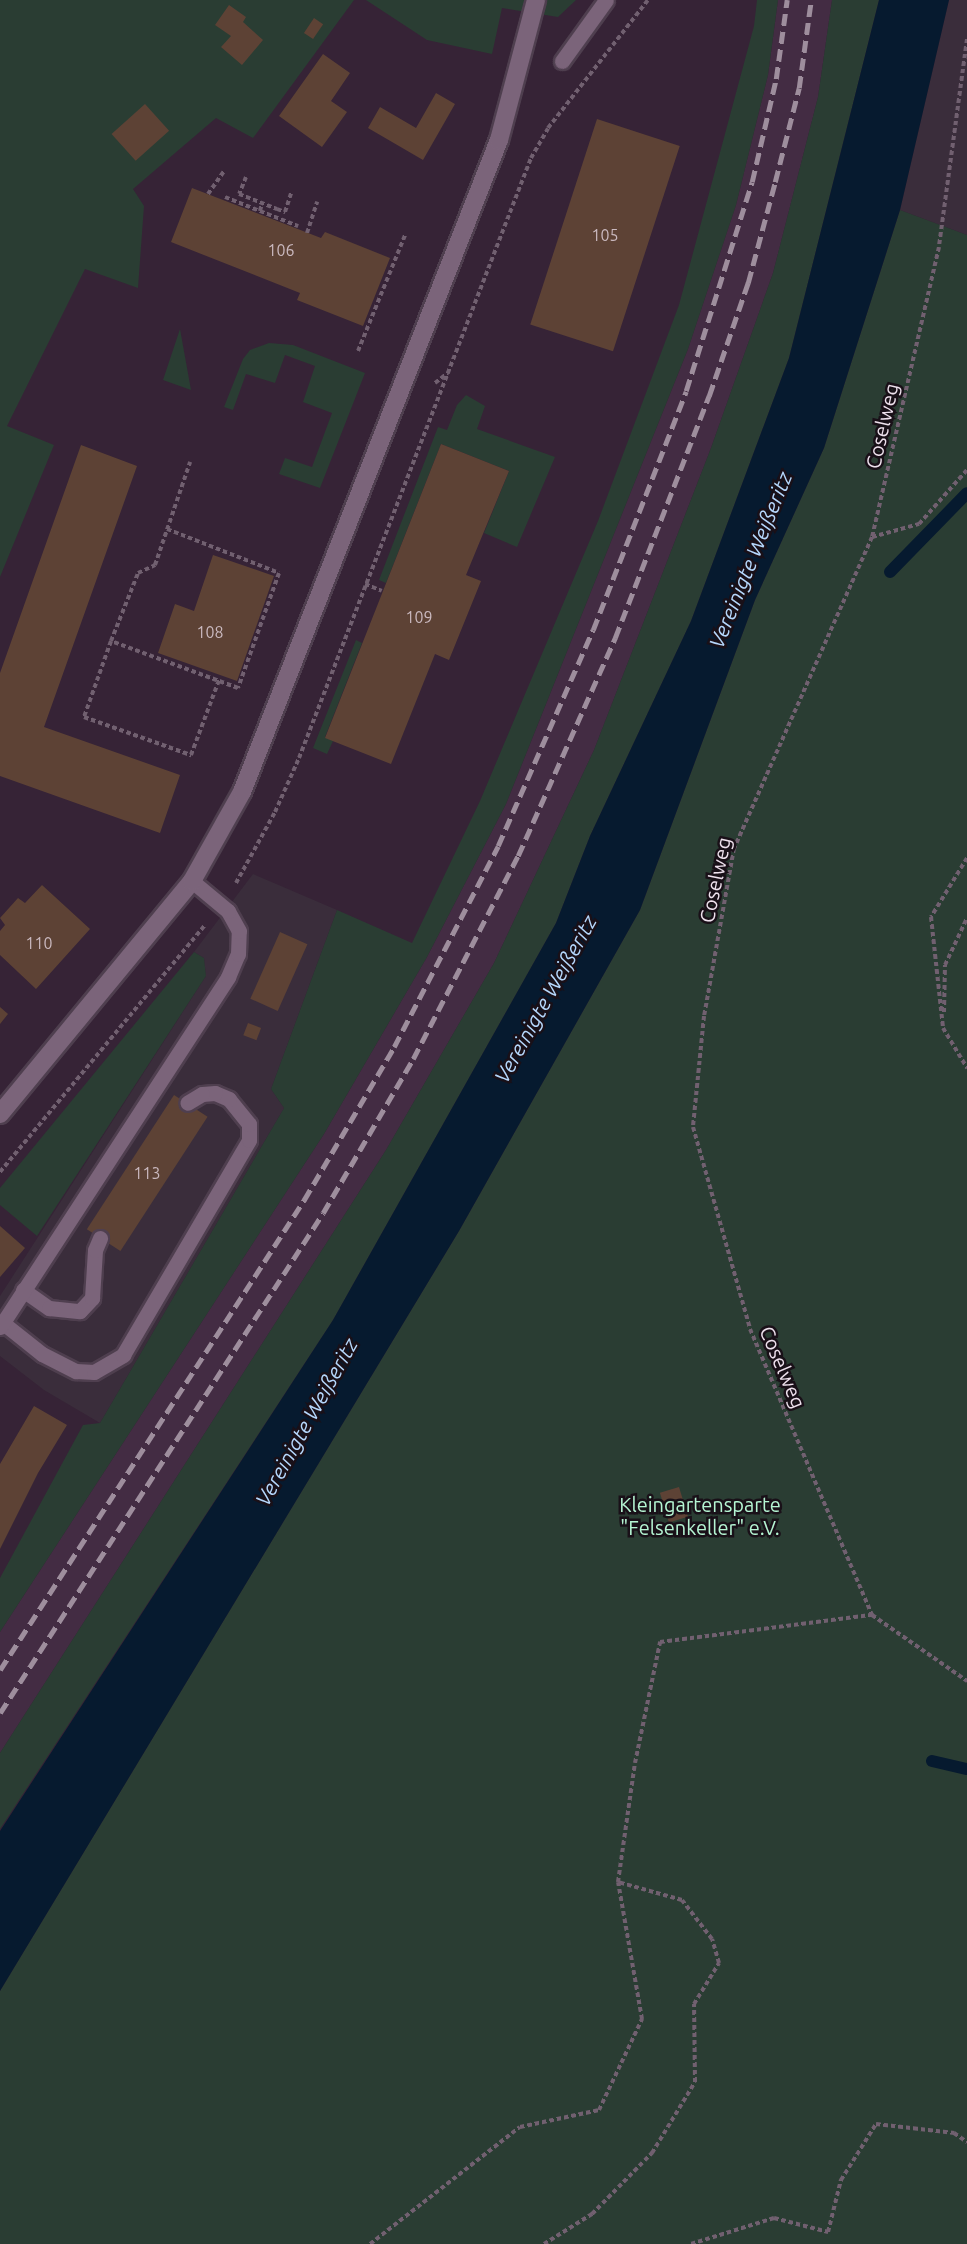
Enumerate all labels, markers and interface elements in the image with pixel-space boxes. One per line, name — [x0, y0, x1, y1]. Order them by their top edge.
house number: 105 — [591, 225, 619, 245]
house number: 106 — [267, 240, 295, 260]
street label: Coselweg — [861, 381, 903, 471]
water label: Vereinigte Weißeritz — [703, 468, 797, 652]
house number: 109 — [405, 607, 433, 627]
house number: 108 — [196, 622, 224, 642]
street label: Coselweg — [694, 835, 736, 925]
water label: Vereinigte Weißeritz — [489, 911, 601, 1087]
house number: 110 — [25, 933, 53, 953]
house number: 113 — [133, 1163, 161, 1183]
street label: Coselweg — [755, 1322, 811, 1412]
water label: Vereinigte Weißeritz — [250, 1334, 362, 1510]
park label: Kleingartensparte "Felsenkeller" e.V. — [619, 1493, 781, 1540]

